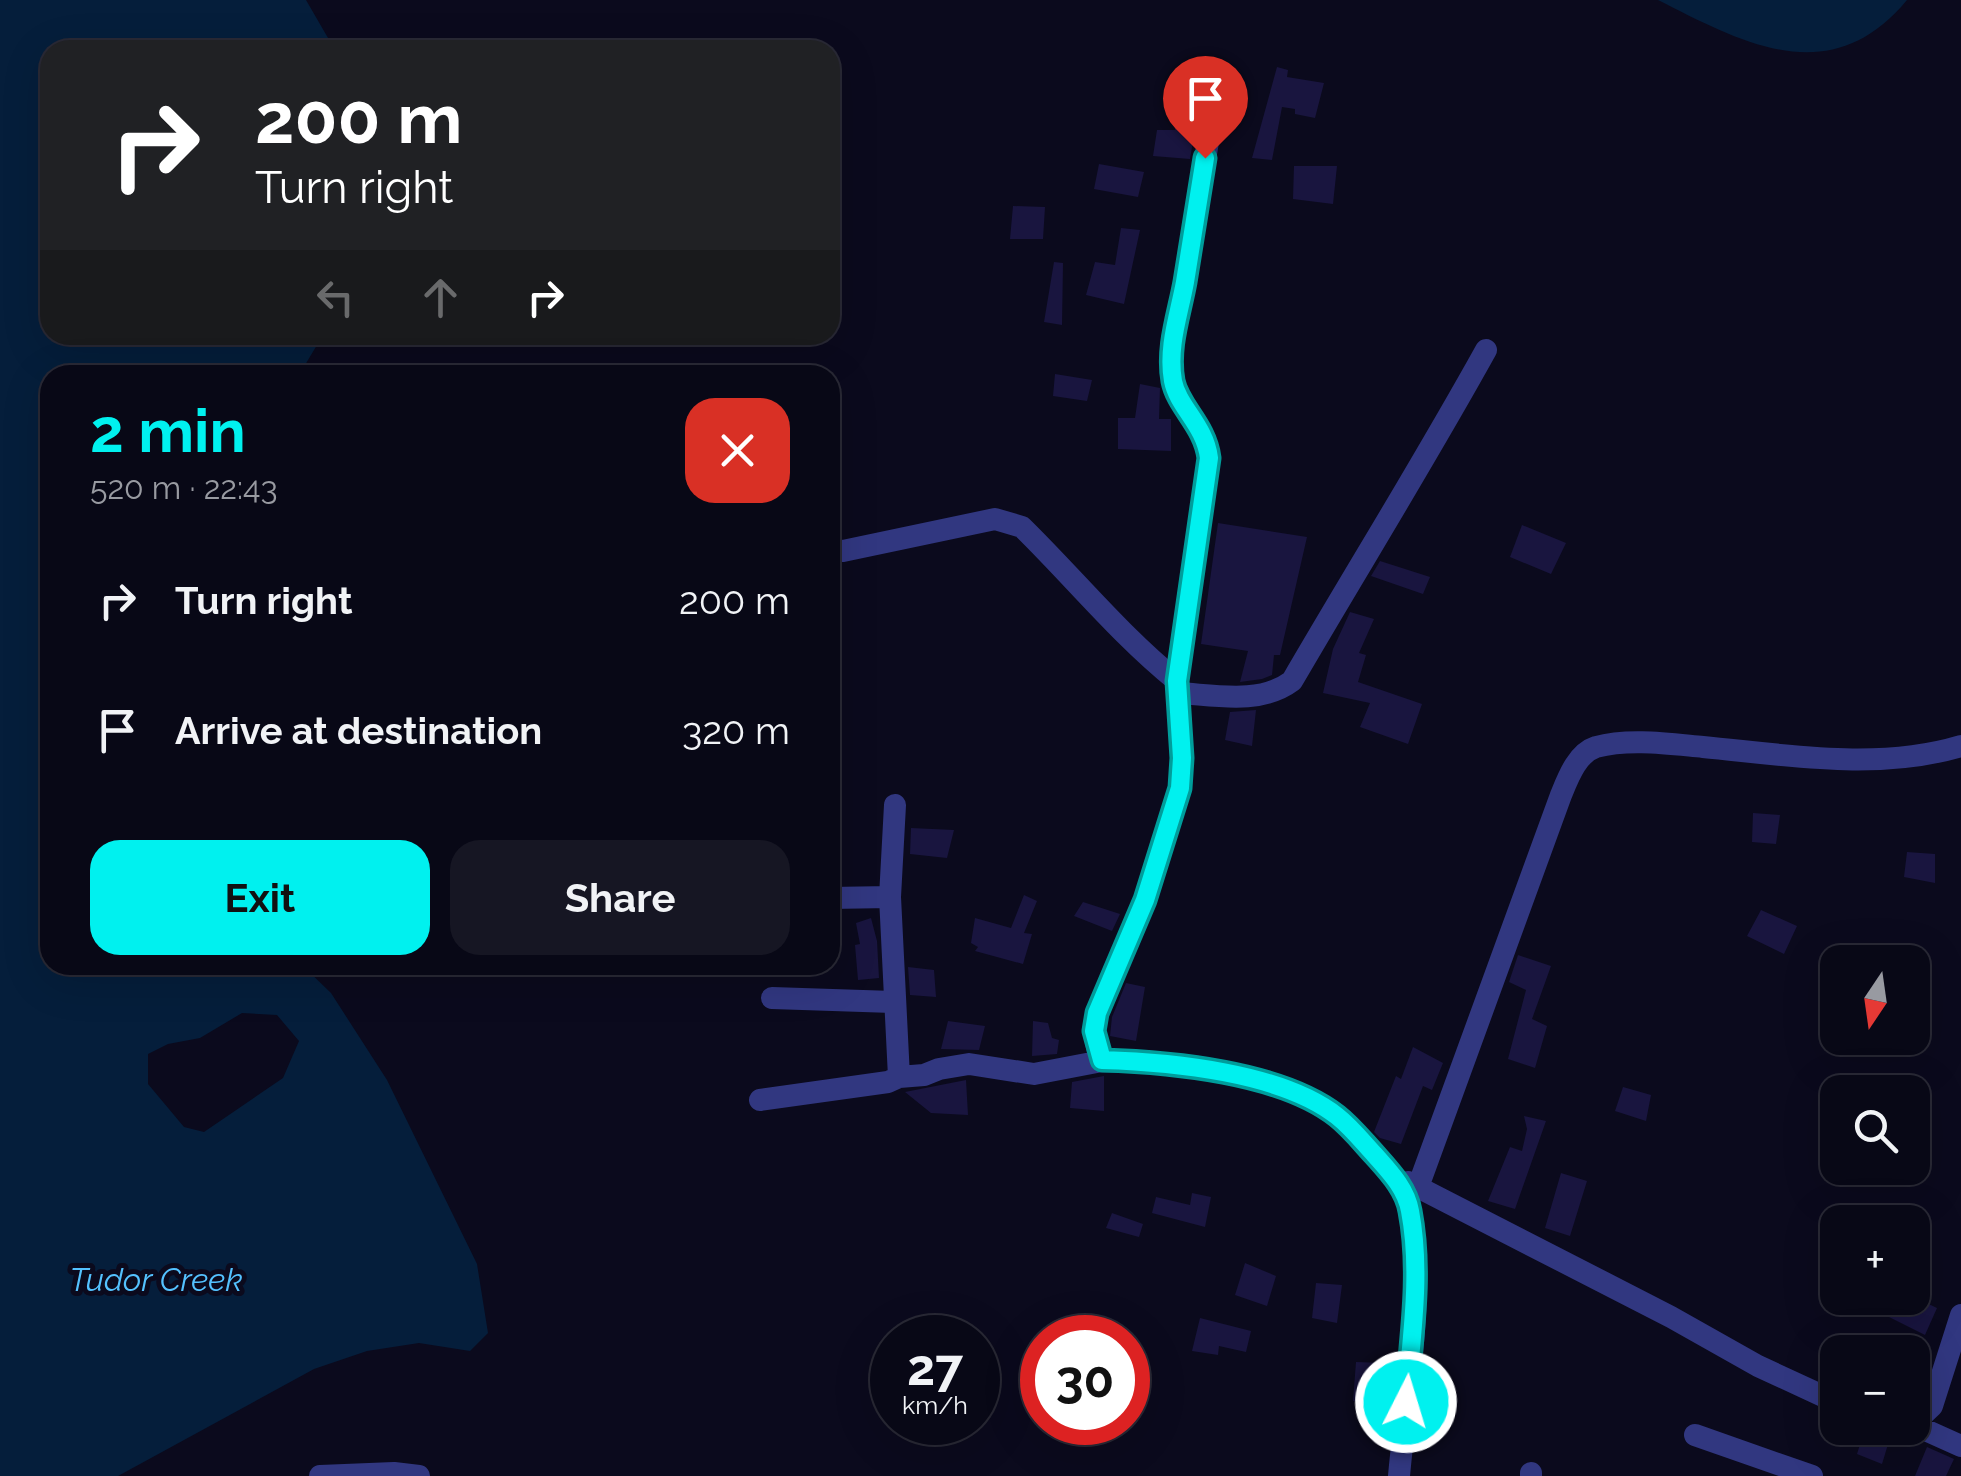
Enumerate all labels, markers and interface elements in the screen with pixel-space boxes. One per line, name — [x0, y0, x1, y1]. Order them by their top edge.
pin — [1163, 56, 1248, 159]
icon: arrive — [1178, 71, 1233, 126]
text: 200 m — [255, 77, 462, 159]
icon: right — [90, 80, 220, 210]
text: Turn right — [255, 161, 453, 214]
icon: left — [308, 270, 363, 325]
icon: ahead — [413, 270, 468, 325]
icon: right — [518, 270, 573, 325]
text: 2 min — [90, 396, 246, 466]
button: close — [685, 398, 790, 503]
text: 520 m · 22:43 — [90, 469, 278, 506]
icon: right — [90, 573, 145, 628]
text: Turn right — [175, 578, 352, 623]
text: 200 m — [679, 578, 790, 623]
icon: arrive — [90, 703, 145, 758]
text: Arrive at destination — [175, 708, 542, 753]
text: 320 m — [682, 708, 790, 753]
button: Exit — [90, 840, 430, 955]
button: Share — [450, 840, 790, 955]
north arrow — [1820, 945, 1930, 1055]
map controls — [1820, 945, 1930, 1445]
button: search — [1820, 1075, 1930, 1185]
button: + — [1820, 1205, 1930, 1315]
water label: Tudor Creek — [69, 1261, 243, 1298]
speed limit sign: 30 — [1020, 1315, 1150, 1445]
button: − — [1820, 1335, 1930, 1445]
text: 27 — [907, 1338, 963, 1397]
position arrow — [1354, 1350, 1458, 1454]
text: km/h — [902, 1390, 968, 1420]

